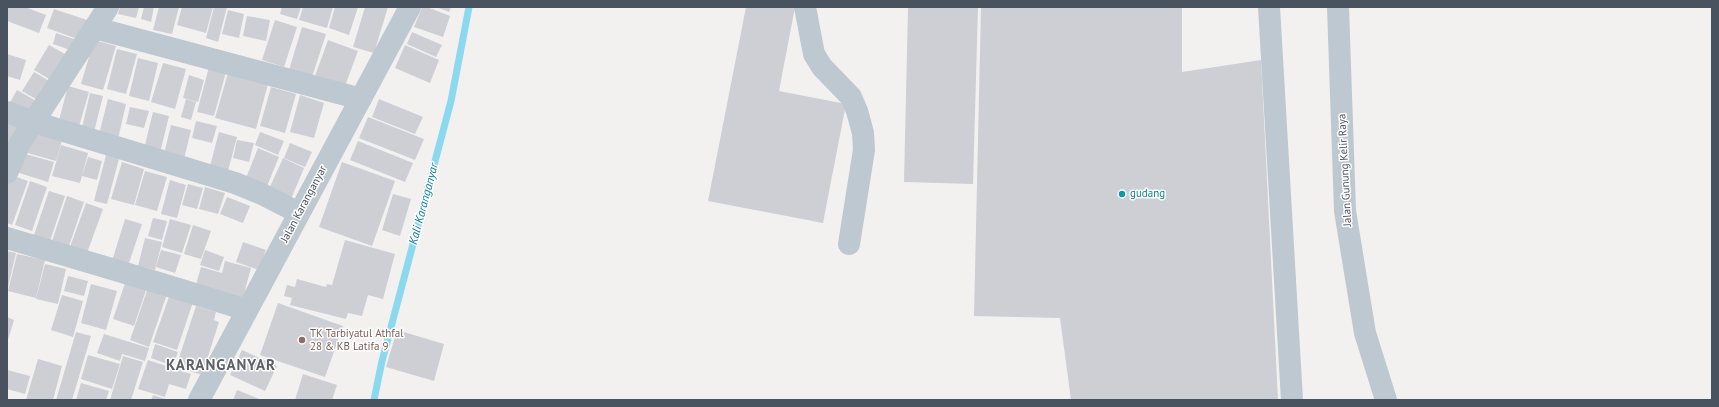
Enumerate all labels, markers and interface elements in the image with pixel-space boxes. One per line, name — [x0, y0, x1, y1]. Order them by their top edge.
street label: Jalan Gunung Kelir Raya — [1335, 113, 1355, 227]
water label: Kali Karanganyar — [406, 162, 442, 246]
street label: Jalan Karanganyar — [278, 163, 330, 245]
place label: gudang — [1130, 187, 1165, 201]
marker: gudang — [1117, 189, 1127, 199]
place label: TK Tarbiyatul Athfal 28 & KB Latifa 9 — [310, 327, 403, 353]
marker: TK Tarbiyatul Athfal 28 & KB Latifa 9 — [297, 335, 307, 345]
district label: KARANGANYAR — [166, 357, 276, 375]

